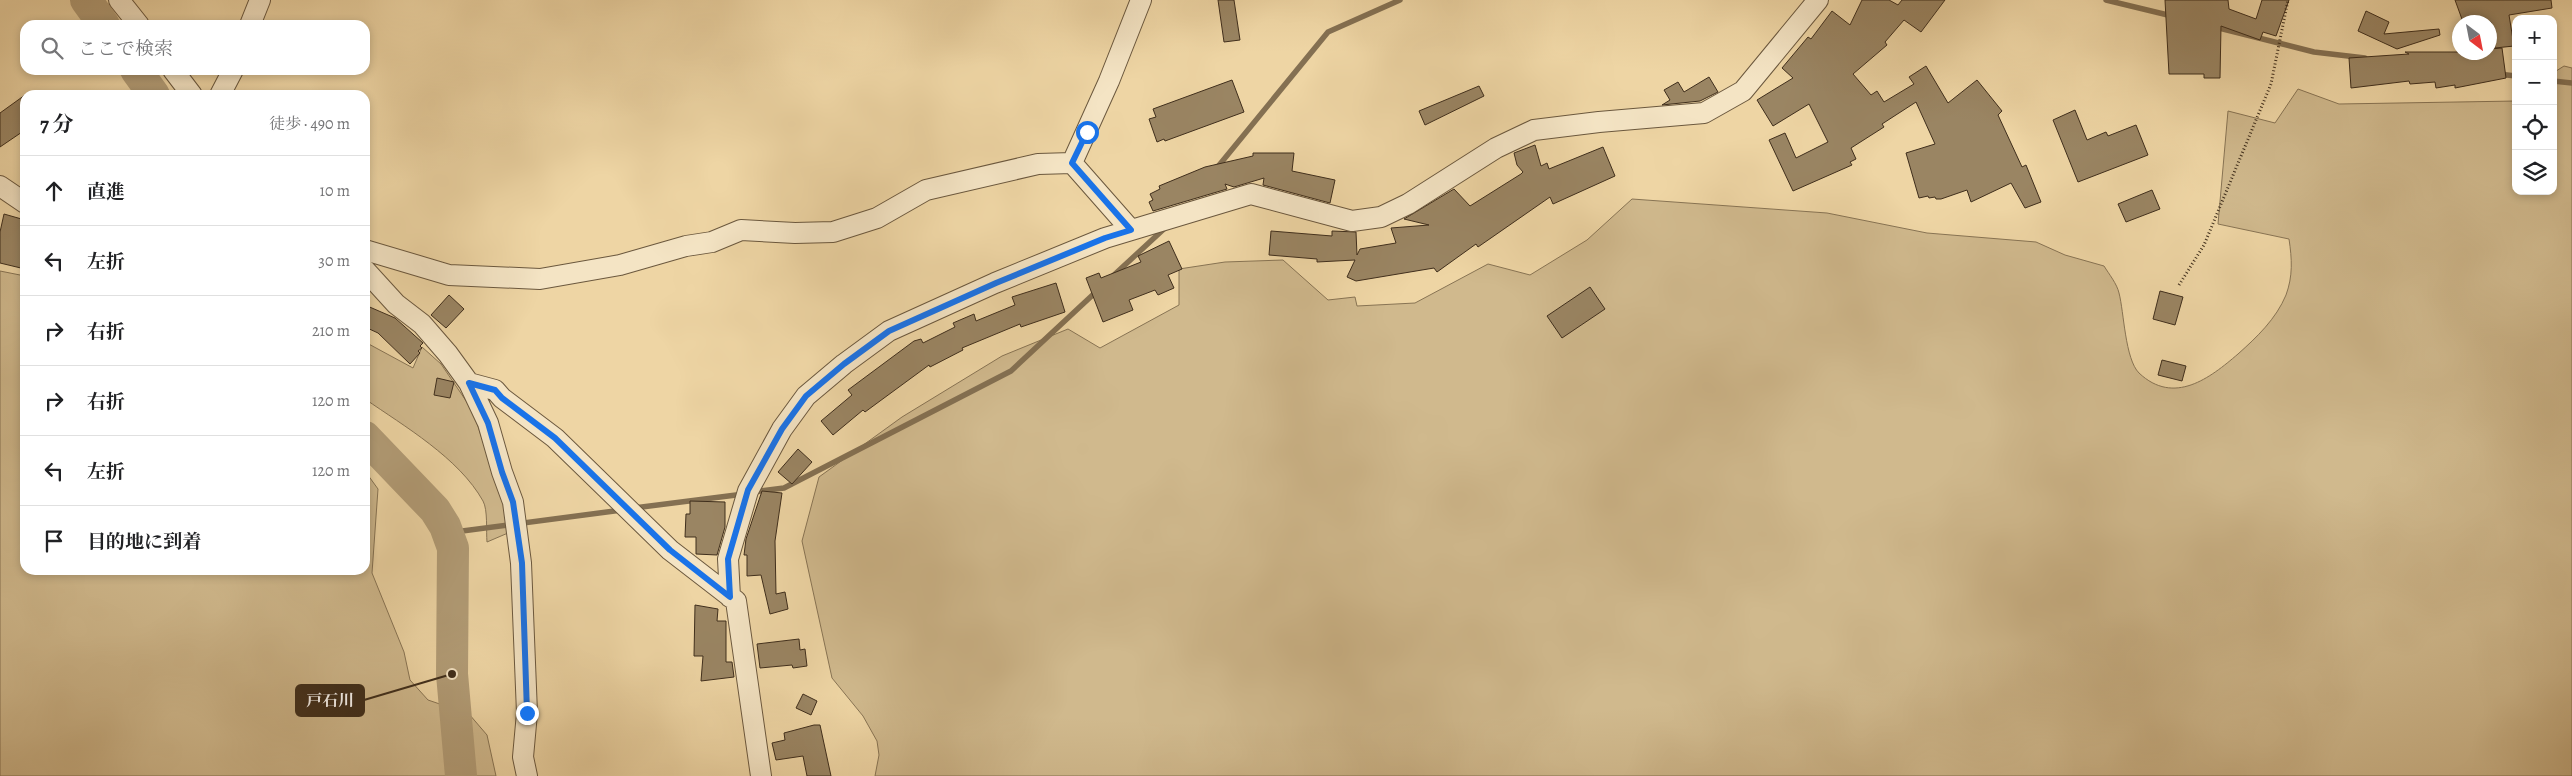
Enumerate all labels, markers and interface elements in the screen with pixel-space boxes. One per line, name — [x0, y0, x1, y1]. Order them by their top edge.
north arrow — [2452, 15, 2497, 60]
map controls — [2512, 15, 2557, 195]
button: + — [2512, 15, 2557, 60]
search box — [20, 20, 370, 75]
icon: search — [38, 34, 66, 62]
text: ここで検索 — [78, 36, 173, 62]
button: − — [2512, 60, 2557, 105]
button: locate — [2512, 105, 2557, 150]
text: 7 分 — [40, 110, 74, 138]
text: 徒歩 · 490 m — [269, 113, 350, 135]
route start — [1076, 121, 1099, 144]
button: layers — [2512, 150, 2557, 195]
icon: ahead — [40, 177, 68, 205]
text: 直進 — [87, 179, 125, 205]
text: 10 m — [320, 180, 350, 202]
icon: left — [40, 247, 68, 275]
text: 左折 — [87, 249, 125, 275]
text: 30 m — [318, 250, 350, 272]
icon: right — [40, 317, 68, 345]
text: 右折 — [87, 319, 125, 345]
text: 210 m — [312, 320, 350, 342]
icon: right — [40, 387, 68, 415]
text: 右折 — [87, 389, 125, 415]
text: 120 m — [312, 390, 350, 412]
icon: left — [40, 457, 68, 485]
text: 左折 — [87, 459, 125, 485]
text: 120 m — [312, 460, 350, 482]
icon: arrive — [40, 527, 68, 555]
text: 目的地に到着 — [87, 529, 201, 555]
callout: 戸石川 — [296, 685, 364, 716]
text: 戸石川 — [306, 690, 354, 712]
route end — [516, 702, 539, 725]

